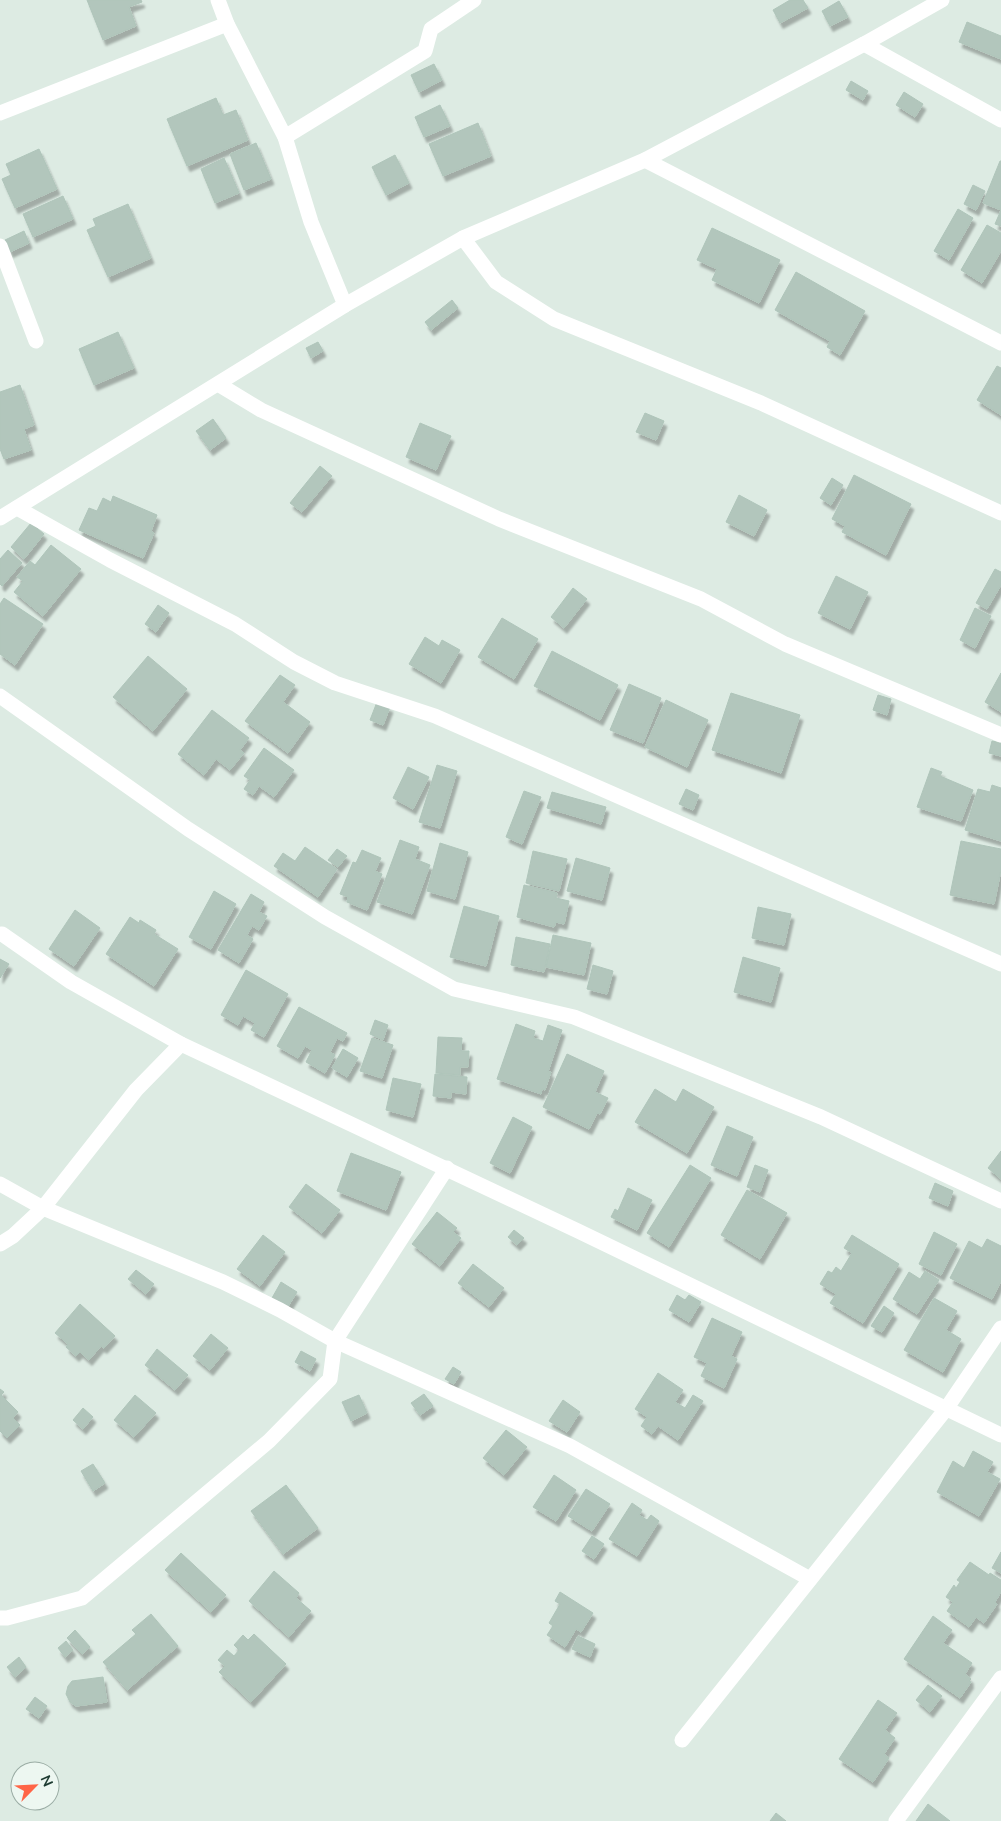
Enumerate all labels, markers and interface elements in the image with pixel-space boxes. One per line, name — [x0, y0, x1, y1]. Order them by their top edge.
north arrow — [10, 1761, 60, 1811]
text: N — [37, 1772, 57, 1789]

